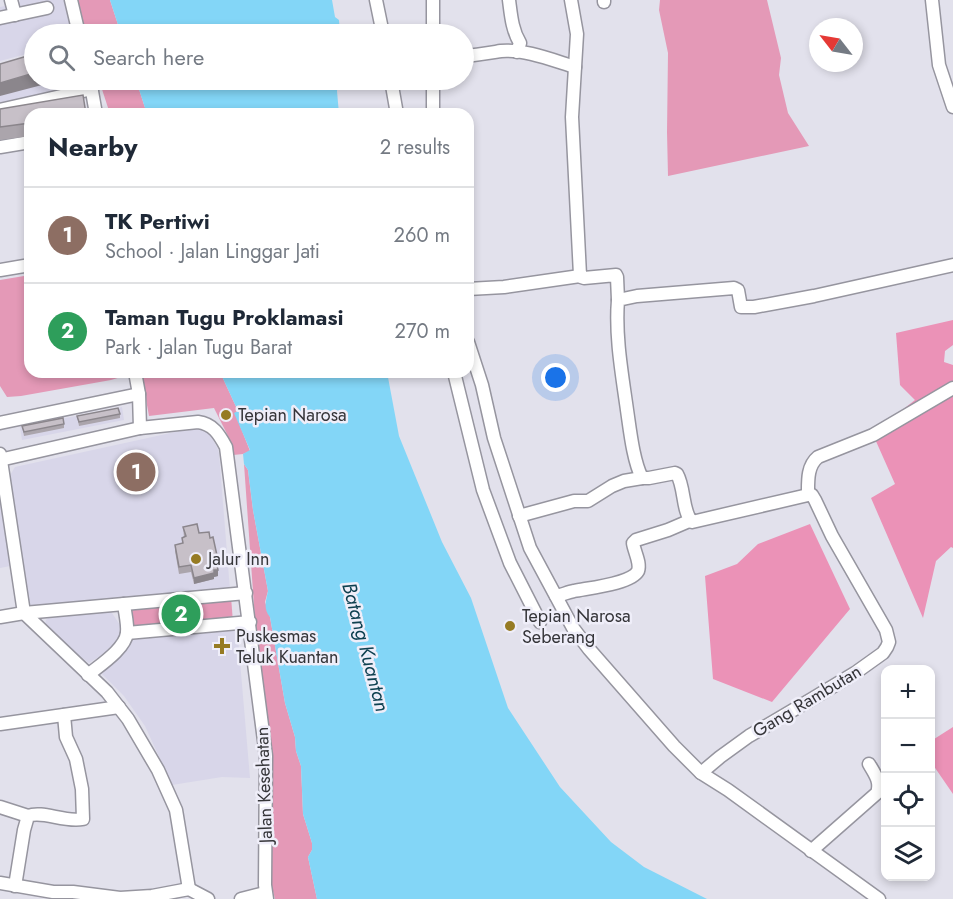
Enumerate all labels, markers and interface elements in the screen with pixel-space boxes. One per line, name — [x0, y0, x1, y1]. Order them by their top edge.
north arrow — [809, 18, 863, 72]
search box — [24, 24, 474, 90]
icon: search — [45, 41, 78, 74]
text: Search here — [93, 41, 204, 73]
text: Nearby — [48, 128, 137, 166]
text: 2 results — [380, 133, 450, 162]
text: TK Pertiwi — [105, 205, 210, 237]
text: 1 — [62, 221, 73, 250]
text: 260 m — [394, 221, 450, 250]
text: School · Jalan Linggar Jati — [105, 237, 320, 266]
text: Taman Tugu Proklamasi — [105, 301, 344, 333]
text: 2 — [61, 317, 74, 346]
text: 270 m — [395, 317, 450, 346]
text: Park · Jalan Tugu Barat — [105, 333, 292, 362]
your location — [541, 363, 570, 392]
place label: Tepian Narosa — [238, 402, 347, 428]
marker: Tepian Narosa — [219, 408, 233, 422]
pin: 1 — [116, 450, 156, 494]
place label: Jalur Inn — [206, 546, 269, 572]
marker: Jalur Inn — [189, 552, 203, 566]
water label: Batang Kuantan — [334, 579, 397, 715]
pin: 2 — [162, 592, 201, 636]
place label: Tepian Narosa Seberang — [522, 603, 631, 650]
marker: Tepian Narosa Seberang — [503, 619, 517, 633]
place label: Puskesmas Teluk Kuantan — [236, 623, 338, 670]
marker: Puskesmas Teluk Kuantan — [213, 637, 231, 655]
street label: Gang Rambutan — [748, 658, 866, 744]
map controls — [881, 665, 935, 881]
button: + — [881, 665, 935, 719]
button: − — [881, 719, 935, 773]
street label: Jalan Kesehatan — [249, 726, 279, 846]
button: locate — [881, 773, 935, 827]
button: layers — [881, 827, 935, 881]

